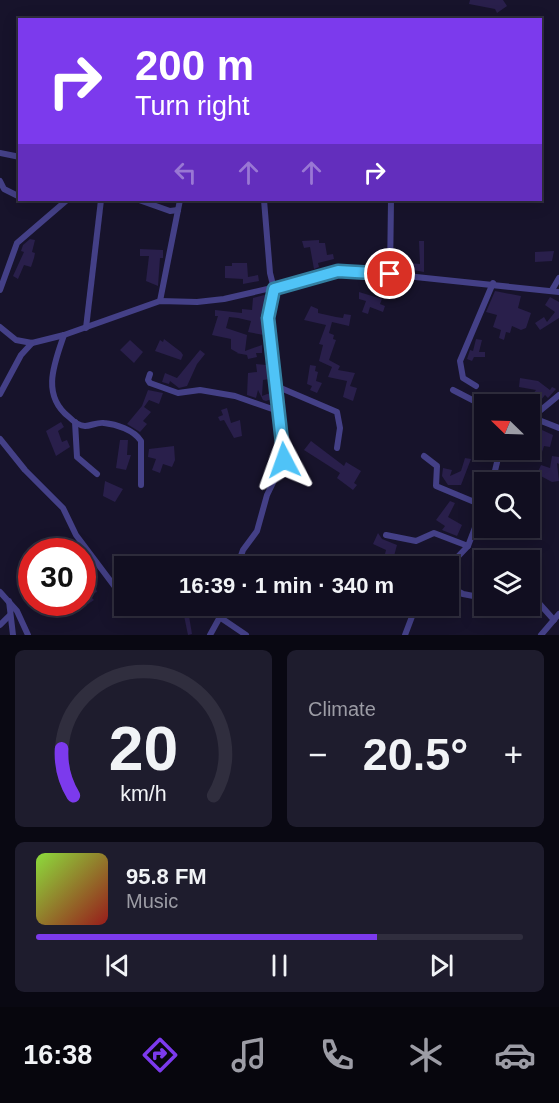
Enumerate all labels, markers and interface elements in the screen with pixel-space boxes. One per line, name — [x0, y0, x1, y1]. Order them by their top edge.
icon: right — [36, 42, 114, 120]
text: 200 m — [135, 42, 254, 89]
text: Turn right — [135, 91, 250, 121]
icon: left — [169, 156, 202, 189]
icon: ahead — [232, 156, 265, 189]
icon: ahead — [295, 156, 328, 189]
icon: right — [358, 156, 391, 189]
pin — [364, 248, 415, 299]
icon: arrive — [373, 257, 406, 290]
north arrow — [474, 394, 540, 460]
map controls — [474, 394, 540, 616]
position arrow — [252, 428, 316, 492]
button: search — [474, 472, 540, 538]
speed limit sign: 30 — [18, 538, 96, 616]
button: layers — [474, 550, 540, 616]
text: 16:39 · 1 min · 340 m — [179, 573, 394, 598]
text: Climate — [308, 698, 376, 720]
text: 20 — [109, 714, 178, 783]
text: 20.5° — [363, 729, 468, 780]
text: − — [308, 736, 327, 773]
text: + — [504, 736, 523, 773]
text: km/h — [120, 782, 167, 806]
text: 95.8 FM — [126, 864, 207, 889]
text: Music — [126, 890, 178, 912]
icon: previous — [101, 949, 134, 982]
icon: pause — [263, 949, 296, 982]
icon: next — [425, 949, 458, 982]
icon: directions — [139, 1034, 181, 1076]
icon: music — [228, 1034, 270, 1076]
icon: phone — [316, 1034, 358, 1076]
icon: climate — [405, 1034, 447, 1076]
icon: car — [494, 1034, 536, 1076]
text: 16:38 — [23, 1040, 92, 1070]

